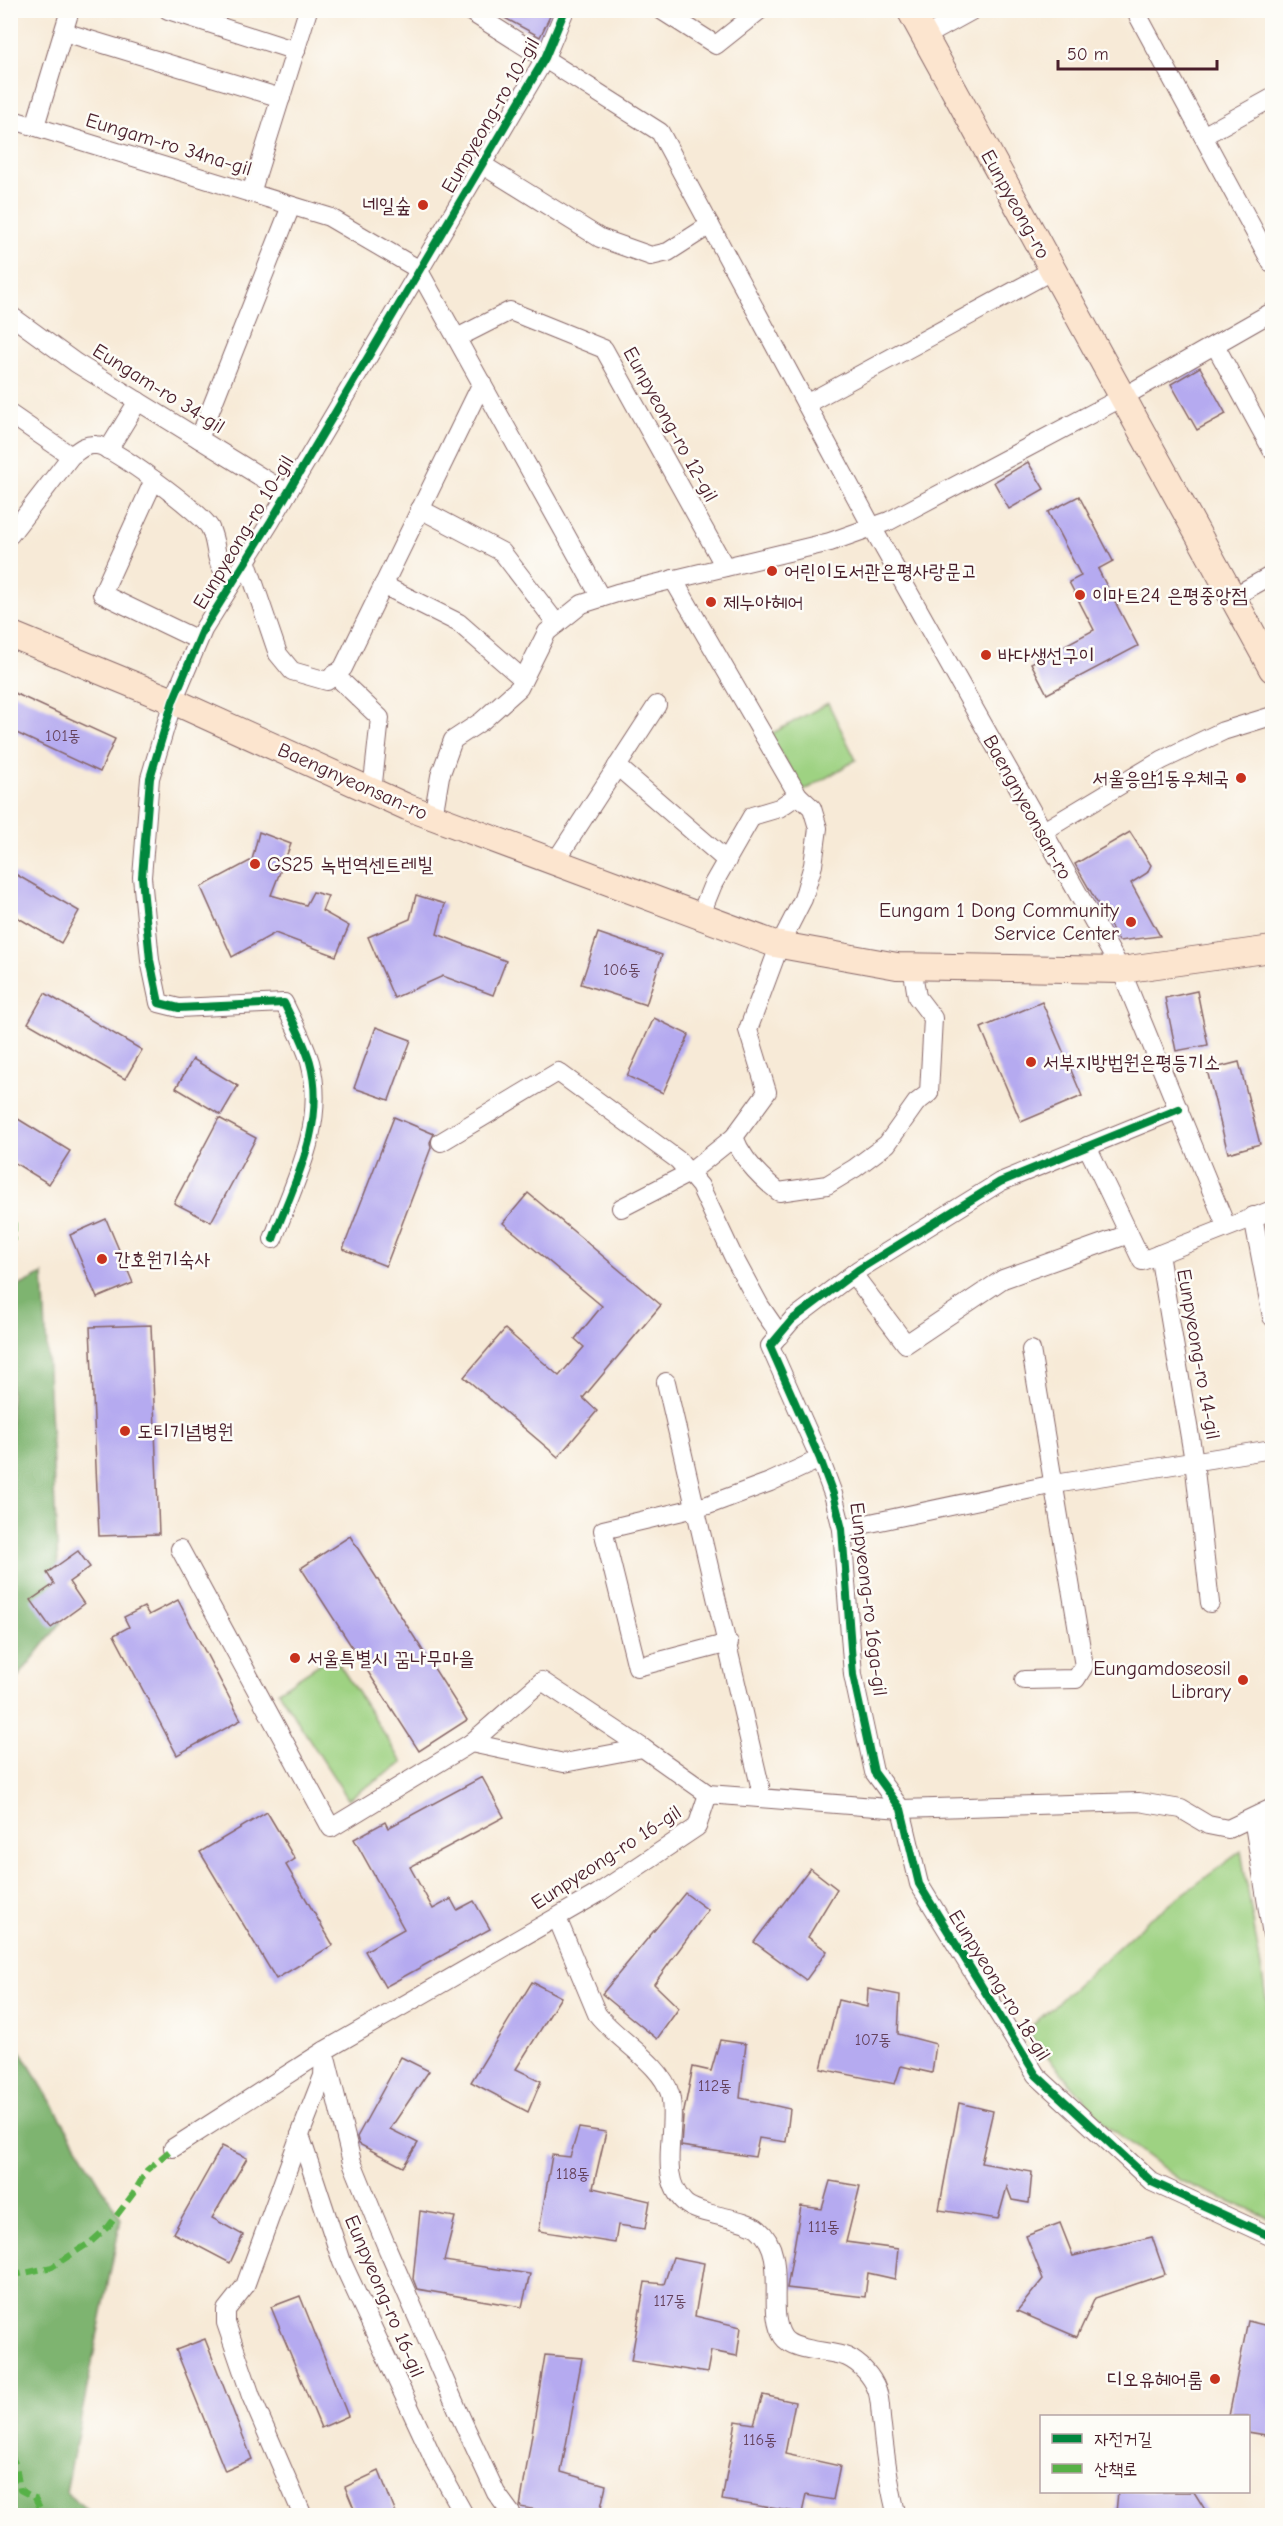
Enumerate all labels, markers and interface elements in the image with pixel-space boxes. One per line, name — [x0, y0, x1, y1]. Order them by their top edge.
scale bar — [1058, 33, 1217, 71]
street label: Eunpyeong-ro 10-gil — [437, 34, 544, 197]
text: 50 m — [1067, 44, 1109, 65]
street label: Eungam-ro 34na-gil — [83, 108, 255, 181]
street label: Eunpyeong-ro — [976, 146, 1055, 263]
place label: 네일숲 — [363, 194, 411, 217]
marker: 네일숲 — [416, 198, 430, 212]
street label: Eungam-ro 34-gil — [89, 339, 229, 438]
street label: Eunpyeong-ro 12-gil — [618, 343, 723, 506]
street label: Eunpyeong-ro 10-gil — [188, 451, 298, 613]
place label: 어린이도서관은평사랑문고 — [784, 560, 977, 583]
marker: 어린이도서관은평사랑문고 — [765, 564, 779, 578]
place label: 이마트24 은평중앙점 — [1092, 584, 1247, 607]
marker: 이마트24 은평중앙점 — [1073, 588, 1087, 602]
place label: 제누아헤어 — [723, 591, 803, 614]
marker: 제누아헤어 — [704, 595, 718, 609]
place label: 바다생선구이 — [998, 644, 1095, 667]
marker: 바다생선구이 — [979, 648, 993, 662]
house number: 101동 — [45, 727, 81, 745]
street label: Baengnyeonsan-ro — [978, 731, 1077, 883]
street label: Baengnyeonsan-ro — [274, 738, 431, 825]
place label: 서울응암1동우체국 — [1092, 767, 1229, 790]
marker: 서울응암1동우체국 — [1234, 771, 1248, 785]
place label: GS25 녹번역센트레빌 — [267, 853, 434, 876]
marker: GS25 녹번역센트레빌 — [248, 857, 262, 871]
place label: Eungam 1 Dong Community Service Center — [879, 899, 1119, 945]
marker: Eungam 1 Dong Community Service Center — [1124, 915, 1138, 929]
house number: 106동 — [603, 961, 641, 979]
place label: 서부지방법원은평등기소 — [1043, 1051, 1220, 1074]
marker: 서부지방법원은평등기소 — [1024, 1055, 1038, 1069]
place label: 간호원기숙사 — [114, 1248, 211, 1271]
marker: 간호원기숙사 — [95, 1252, 109, 1266]
street label: Eunpyeong-ro 14-gil — [1172, 1267, 1225, 1441]
place label: 도티기념병원 — [137, 1420, 234, 1443]
marker: 도티기념병원 — [118, 1424, 132, 1438]
street label: Eunpyeong-ro 16ga-gil — [845, 1501, 892, 1697]
place label: 서울특별시 꿈나무마을 — [307, 1647, 475, 1670]
marker: 서울특별시 꿈나무마을 — [288, 1651, 302, 1665]
place label: Eungamdoseosil Library — [1093, 1657, 1231, 1703]
marker: Eungamdoseosil Library — [1236, 1673, 1250, 1687]
street label: Eunpyeong-ro 16-gil — [527, 1800, 685, 1914]
street label: Eunpyeong-ro 18-gil — [944, 1906, 1055, 2065]
house number: 107동 — [855, 2031, 891, 2049]
house number: 112동 — [698, 2077, 732, 2095]
house number: 118동 — [556, 2165, 590, 2183]
street label: Eunpyeong-ro 16-gil — [340, 2212, 429, 2381]
house number: 111동 — [808, 2218, 840, 2236]
house number: 117동 — [653, 2292, 687, 2310]
place label: 디오유헤어룸 — [1106, 2368, 1203, 2391]
marker: 디오유헤어룸 — [1208, 2372, 1222, 2386]
legend — [1040, 2415, 1250, 2493]
text: 자전거길 — [1094, 2429, 1152, 2450]
house number: 116동 — [743, 2431, 777, 2449]
text: 산책로 — [1094, 2459, 1137, 2480]

